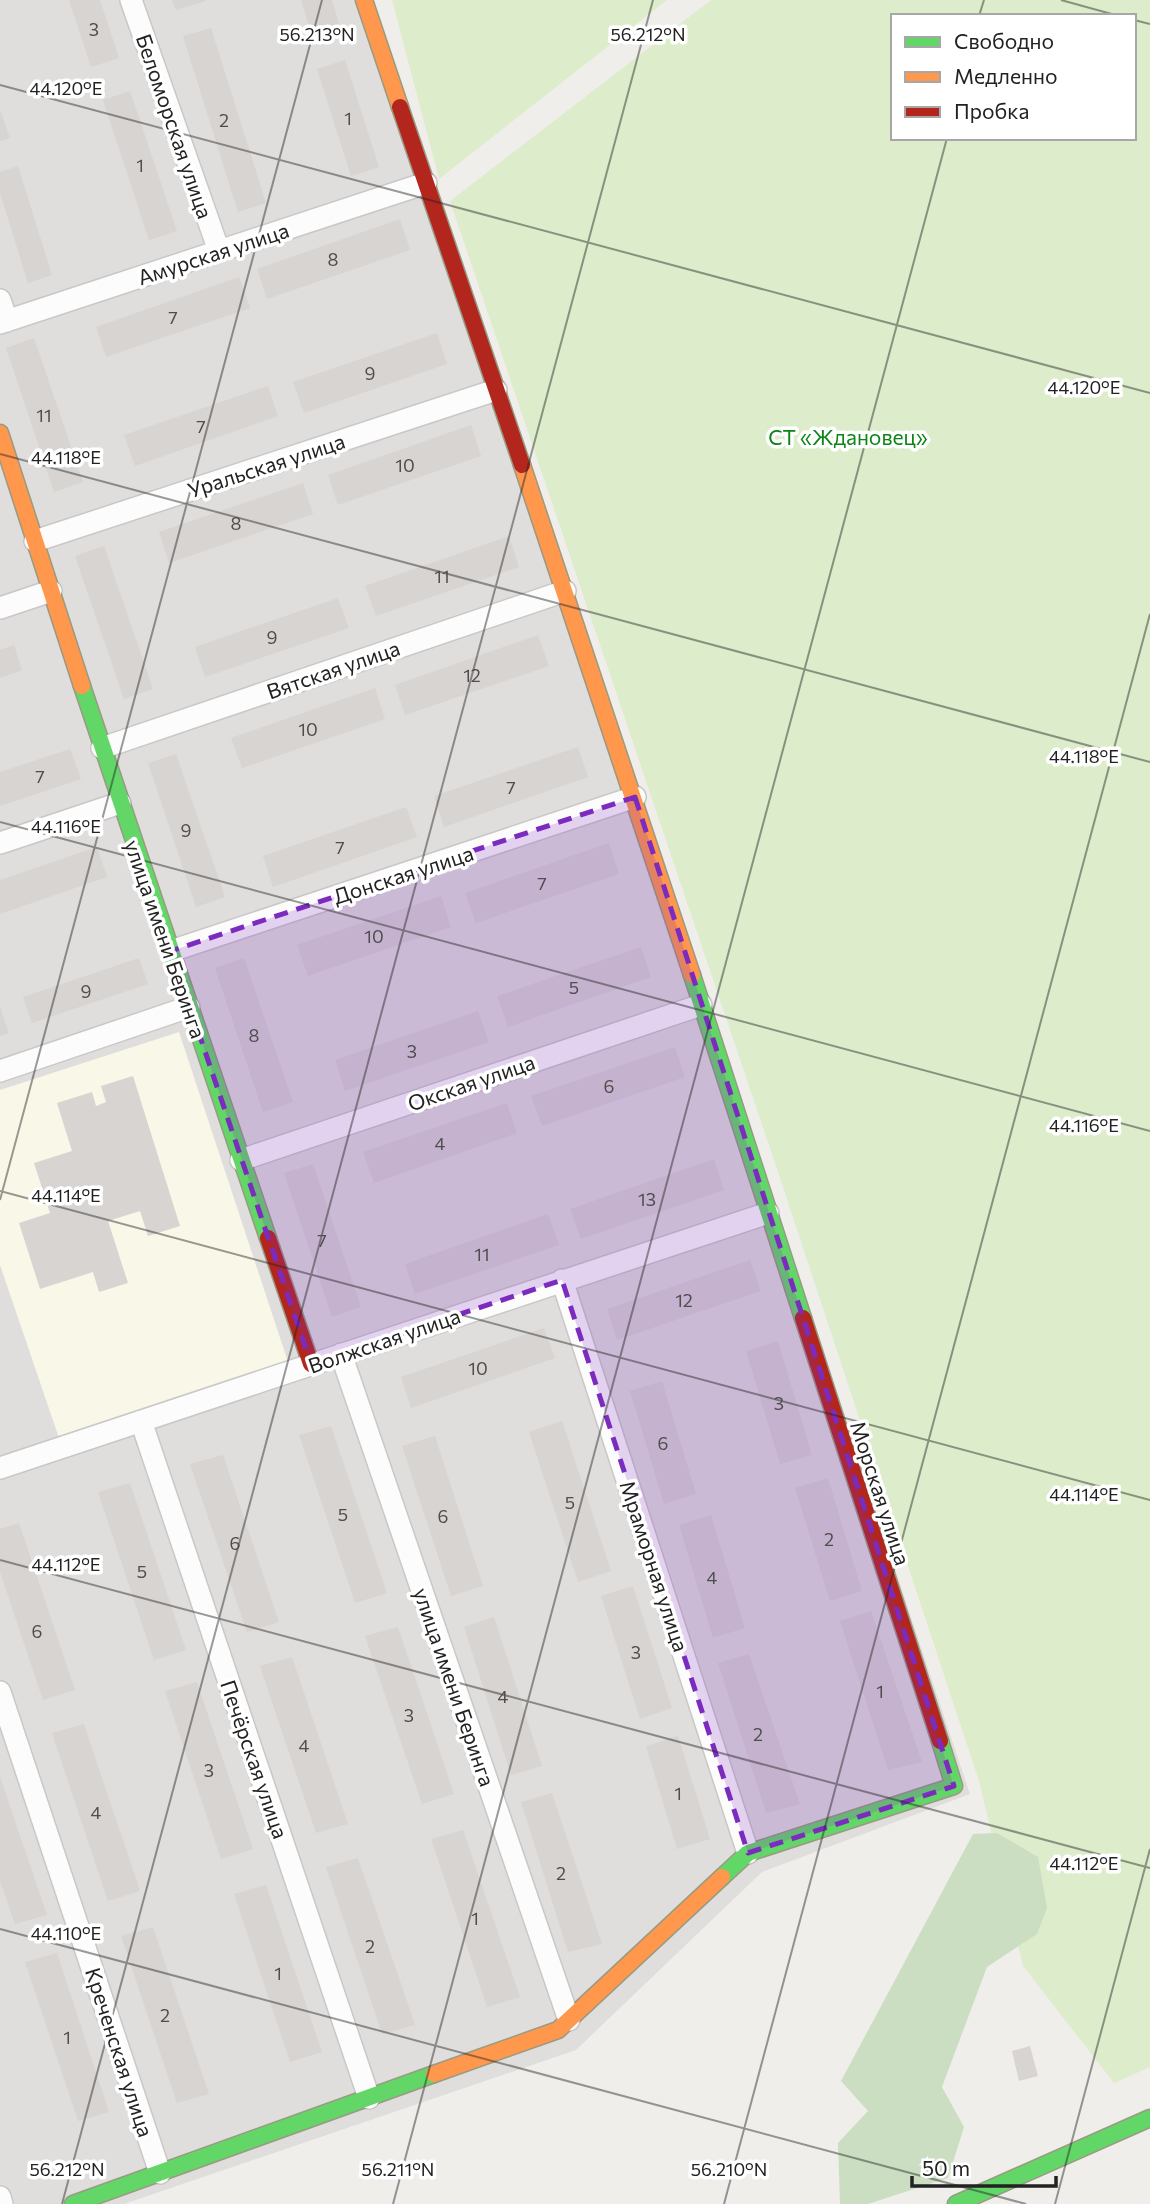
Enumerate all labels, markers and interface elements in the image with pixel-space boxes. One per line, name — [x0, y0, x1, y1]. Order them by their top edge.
legend — [891, 14, 1136, 140]
house number: 3 — [89, 18, 99, 40]
text: 56.213°N — [279, 23, 355, 45]
text: 56.212°N — [610, 23, 686, 45]
text: Свободно — [954, 28, 1054, 53]
street label: Беломорская улица — [132, 30, 218, 222]
text: Медленно — [954, 63, 1058, 88]
text: 44.120°E — [30, 77, 102, 99]
text: Пробка — [954, 98, 1029, 123]
house number: 1 — [344, 107, 352, 129]
house number: 2 — [219, 109, 229, 131]
house number: 1 — [136, 154, 144, 176]
street label: Амурская улица — [134, 217, 292, 289]
house number: 8 — [328, 248, 339, 270]
house number: 7 — [168, 306, 178, 328]
house number: 9 — [365, 362, 375, 384]
text: 44.120°E — [1048, 376, 1120, 398]
house number: 11 — [36, 404, 52, 426]
house number: 7 — [196, 415, 206, 437]
park label: СТ «Ждановец» — [768, 424, 928, 449]
street label: Уральская улица — [184, 428, 348, 502]
text: 44.118°E — [31, 446, 101, 468]
house number: 10 — [395, 454, 415, 476]
house number: 8 — [231, 512, 242, 534]
house number: 11 — [434, 565, 450, 587]
house number: 9 — [267, 626, 277, 648]
street label: Вятская улица — [263, 634, 403, 704]
house number: 12 — [463, 664, 481, 686]
house number: 10 — [298, 718, 318, 740]
text: 44.118°E — [1049, 745, 1119, 767]
house number: 7 — [35, 765, 45, 787]
house number: 7 — [506, 776, 516, 798]
text: 44.116°E — [31, 815, 101, 837]
house number: 9 — [181, 819, 191, 841]
house number: 7 — [335, 836, 345, 858]
street label: улица имени Беринга — [120, 837, 212, 1041]
street label: Донская улица — [330, 840, 476, 908]
house number: 7 — [537, 872, 547, 894]
house number: 10 — [364, 925, 384, 947]
house number: 5 — [569, 976, 579, 998]
house number: 9 — [81, 980, 91, 1002]
house number: 8 — [249, 1024, 260, 1046]
house number: 3 — [407, 1040, 417, 1062]
street label: Окская улица — [404, 1049, 538, 1115]
house number: 6 — [604, 1075, 614, 1097]
text: 44.116°E — [1049, 1114, 1119, 1136]
house number: 4 — [435, 1132, 446, 1154]
text: 44.114°E — [31, 1184, 101, 1206]
house number: 13 — [638, 1188, 656, 1210]
house number: 7 — [317, 1229, 327, 1251]
house number: 11 — [474, 1243, 490, 1265]
house number: 12 — [675, 1289, 693, 1311]
street label: Волжская улица — [305, 1302, 463, 1378]
house number: 10 — [468, 1357, 488, 1379]
house number: 3 — [774, 1392, 784, 1414]
street label: Морская улица — [846, 1418, 916, 1568]
house number: 6 — [658, 1432, 668, 1454]
street label: Мраморная улица — [616, 1477, 694, 1655]
text: 44.114°E — [1049, 1483, 1119, 1505]
house number: 5 — [565, 1491, 575, 1513]
house number: 5 — [338, 1503, 348, 1525]
house number: 6 — [438, 1505, 448, 1527]
house number: 2 — [824, 1528, 834, 1550]
house number: 6 — [230, 1532, 240, 1554]
text: 44.112°E — [32, 1553, 101, 1575]
house number: 5 — [137, 1560, 147, 1582]
house number: 4 — [707, 1566, 718, 1588]
street label: улица имени Беринга — [409, 1585, 501, 1789]
house number: 6 — [32, 1620, 42, 1642]
house number: 3 — [631, 1641, 641, 1663]
street label: Печёрская улица — [216, 1676, 294, 1842]
house number: 1 — [876, 1680, 884, 1702]
house number: 4 — [498, 1685, 509, 1707]
house number: 3 — [404, 1704, 414, 1726]
house number: 2 — [753, 1723, 763, 1745]
house number: 4 — [299, 1734, 310, 1756]
house number: 3 — [204, 1759, 214, 1781]
house number: 1 — [674, 1782, 682, 1804]
house number: 4 — [91, 1801, 102, 1823]
text: 44.112°E — [1050, 1852, 1119, 1874]
house number: 2 — [556, 1862, 566, 1884]
house number: 1 — [471, 1907, 479, 1929]
text: 44.110°E — [31, 1922, 101, 1944]
house number: 2 — [365, 1935, 375, 1957]
house number: 1 — [274, 1962, 282, 1984]
street label: Креченская улица — [81, 1964, 159, 2140]
house number: 2 — [160, 2004, 170, 2026]
house number: 1 — [63, 2026, 71, 2048]
scale bar — [912, 2144, 1056, 2188]
text: 50 m — [922, 2155, 970, 2180]
text: 56.212°N — [29, 2158, 105, 2180]
text: 56.211°N — [362, 2158, 434, 2180]
text: 56.210°N — [691, 2158, 767, 2180]

